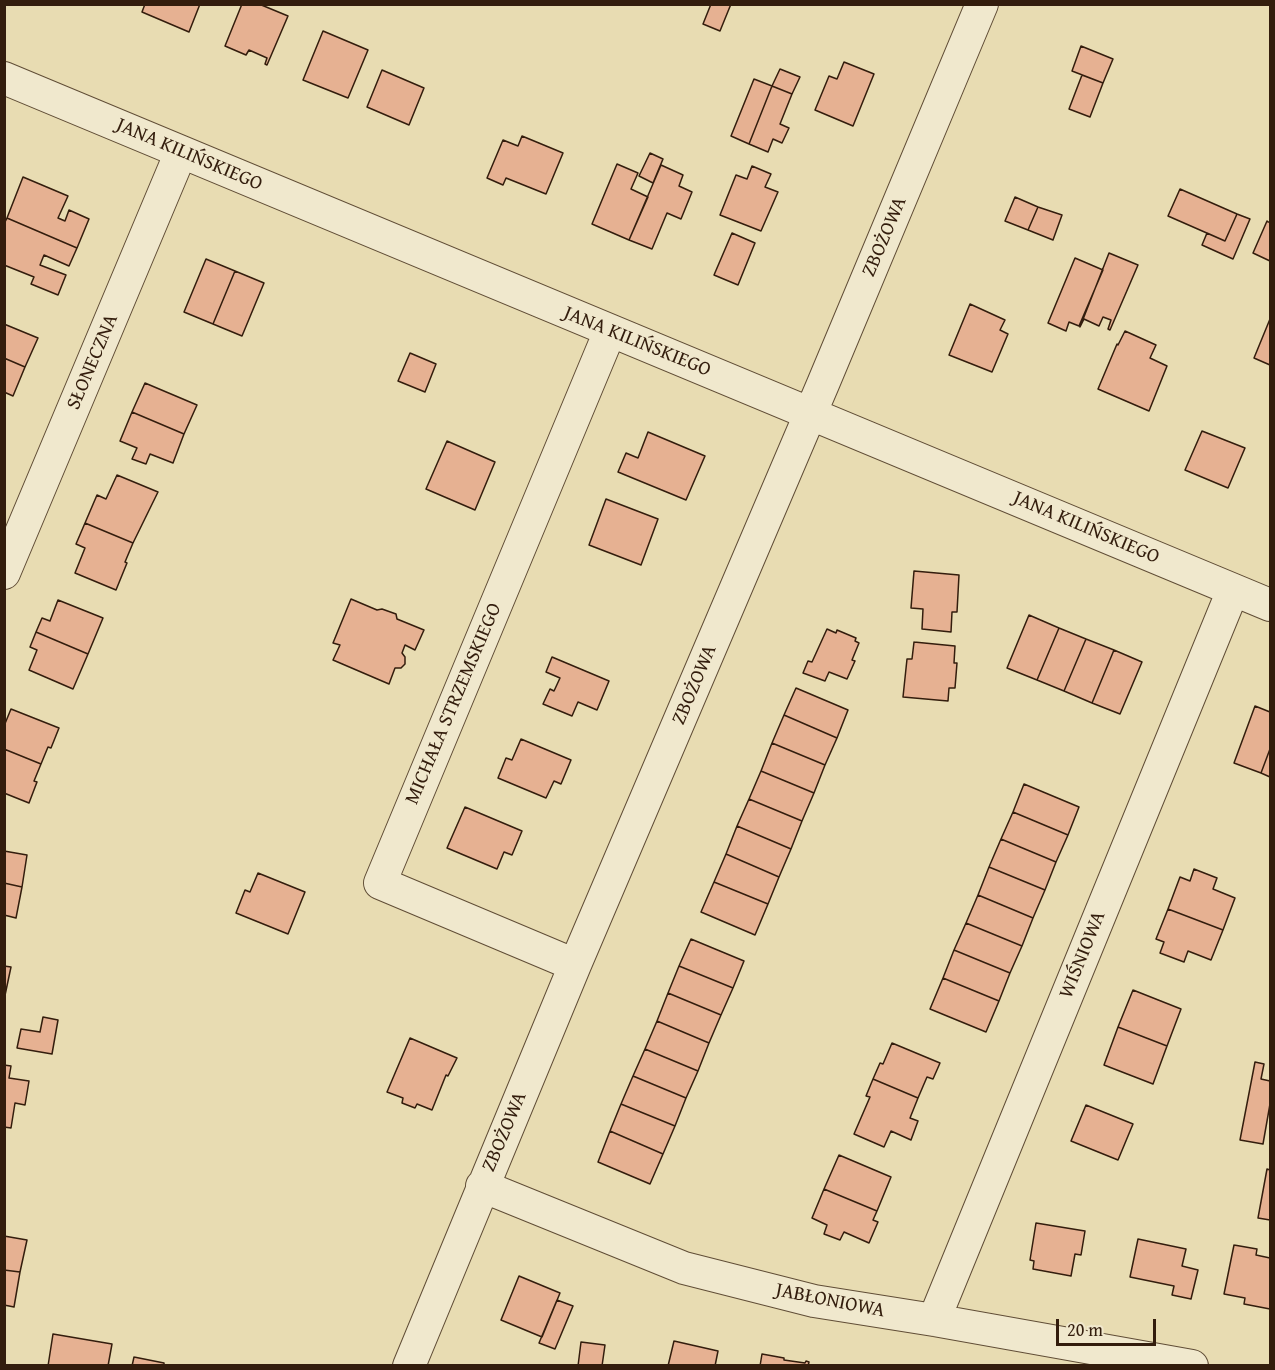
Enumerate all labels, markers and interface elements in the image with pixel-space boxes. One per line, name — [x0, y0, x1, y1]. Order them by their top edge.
street label: JANA KILIŃSKIEGO — [112, 113, 266, 197]
street label: ZBOŻOWA — [857, 193, 913, 281]
street label: JANA KILIŃSKIEGO — [560, 302, 714, 382]
street label: SŁONECZNA — [62, 311, 124, 413]
street label: JANA KILIŃSKIEGO — [1009, 486, 1163, 570]
street label: MICHAŁA STRZEMSKIEGO — [401, 600, 507, 808]
street label: ZBOŻOWA — [667, 641, 723, 729]
street label: WIŚNIOWA — [1055, 908, 1111, 1002]
street label: ZBOŻOWA — [477, 1088, 533, 1176]
street label: JABŁONIOWA — [773, 1279, 887, 1323]
scale bar — [1059, 1307, 1160, 1345]
text: 20 m — [1067, 1316, 1103, 1343]

